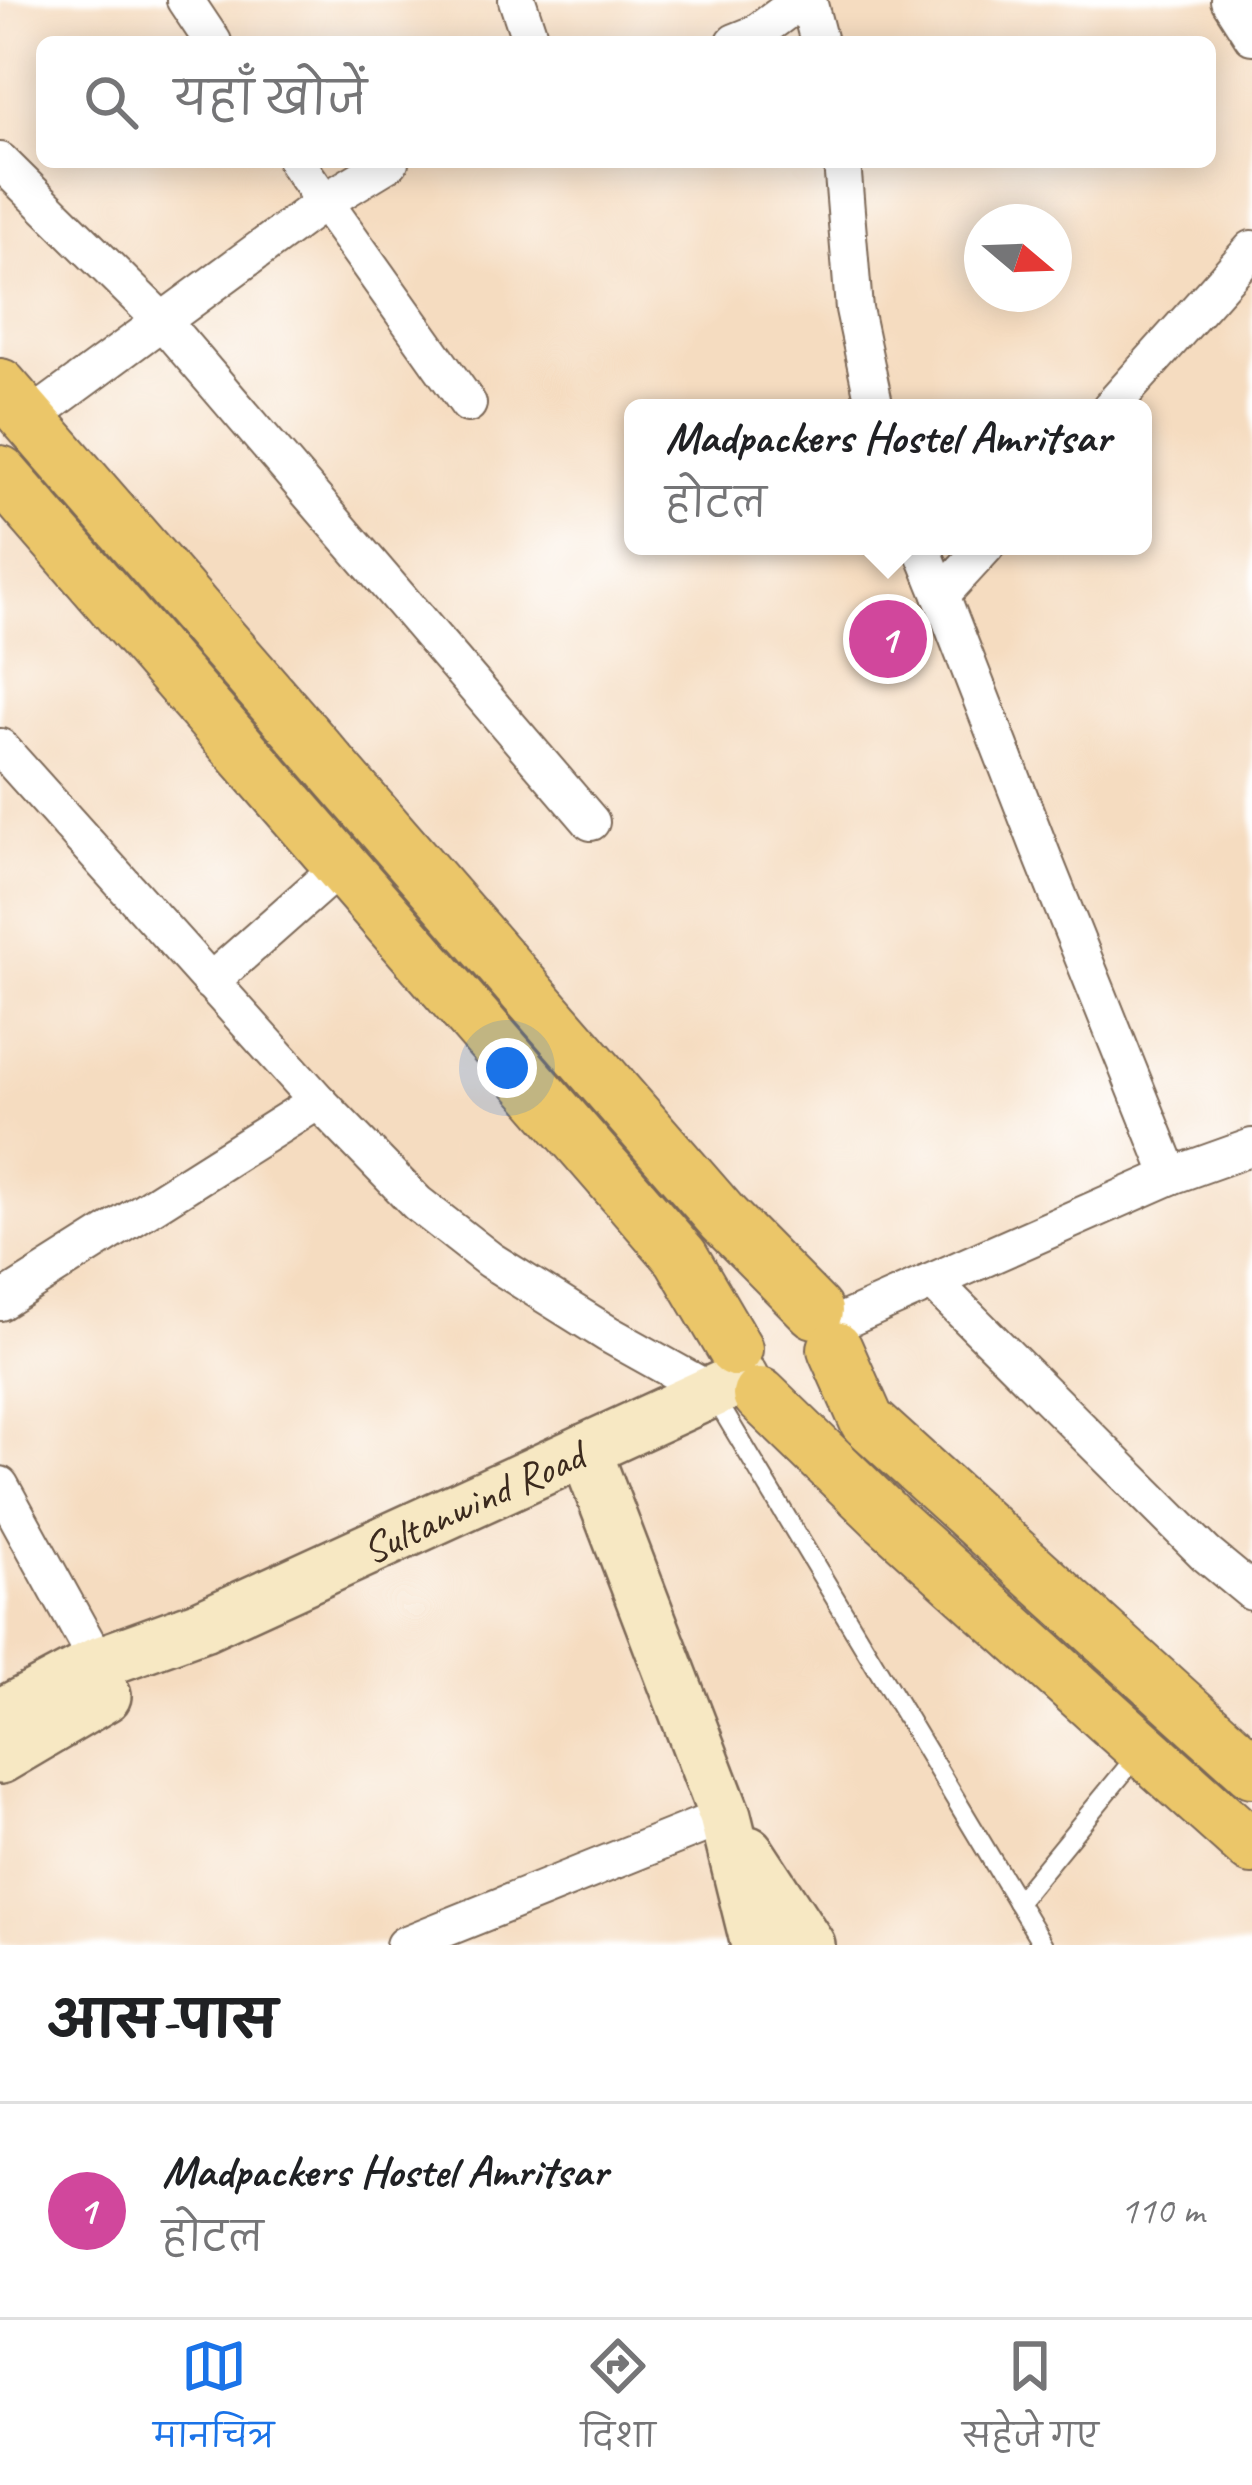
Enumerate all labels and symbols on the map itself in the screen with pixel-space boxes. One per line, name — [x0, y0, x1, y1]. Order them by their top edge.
north arrow — [964, 204, 1072, 312]
pin: 1 — [849, 594, 927, 684]
your location — [477, 1038, 537, 1098]
street label: Sultanwind Road — [354, 1427, 598, 1577]

